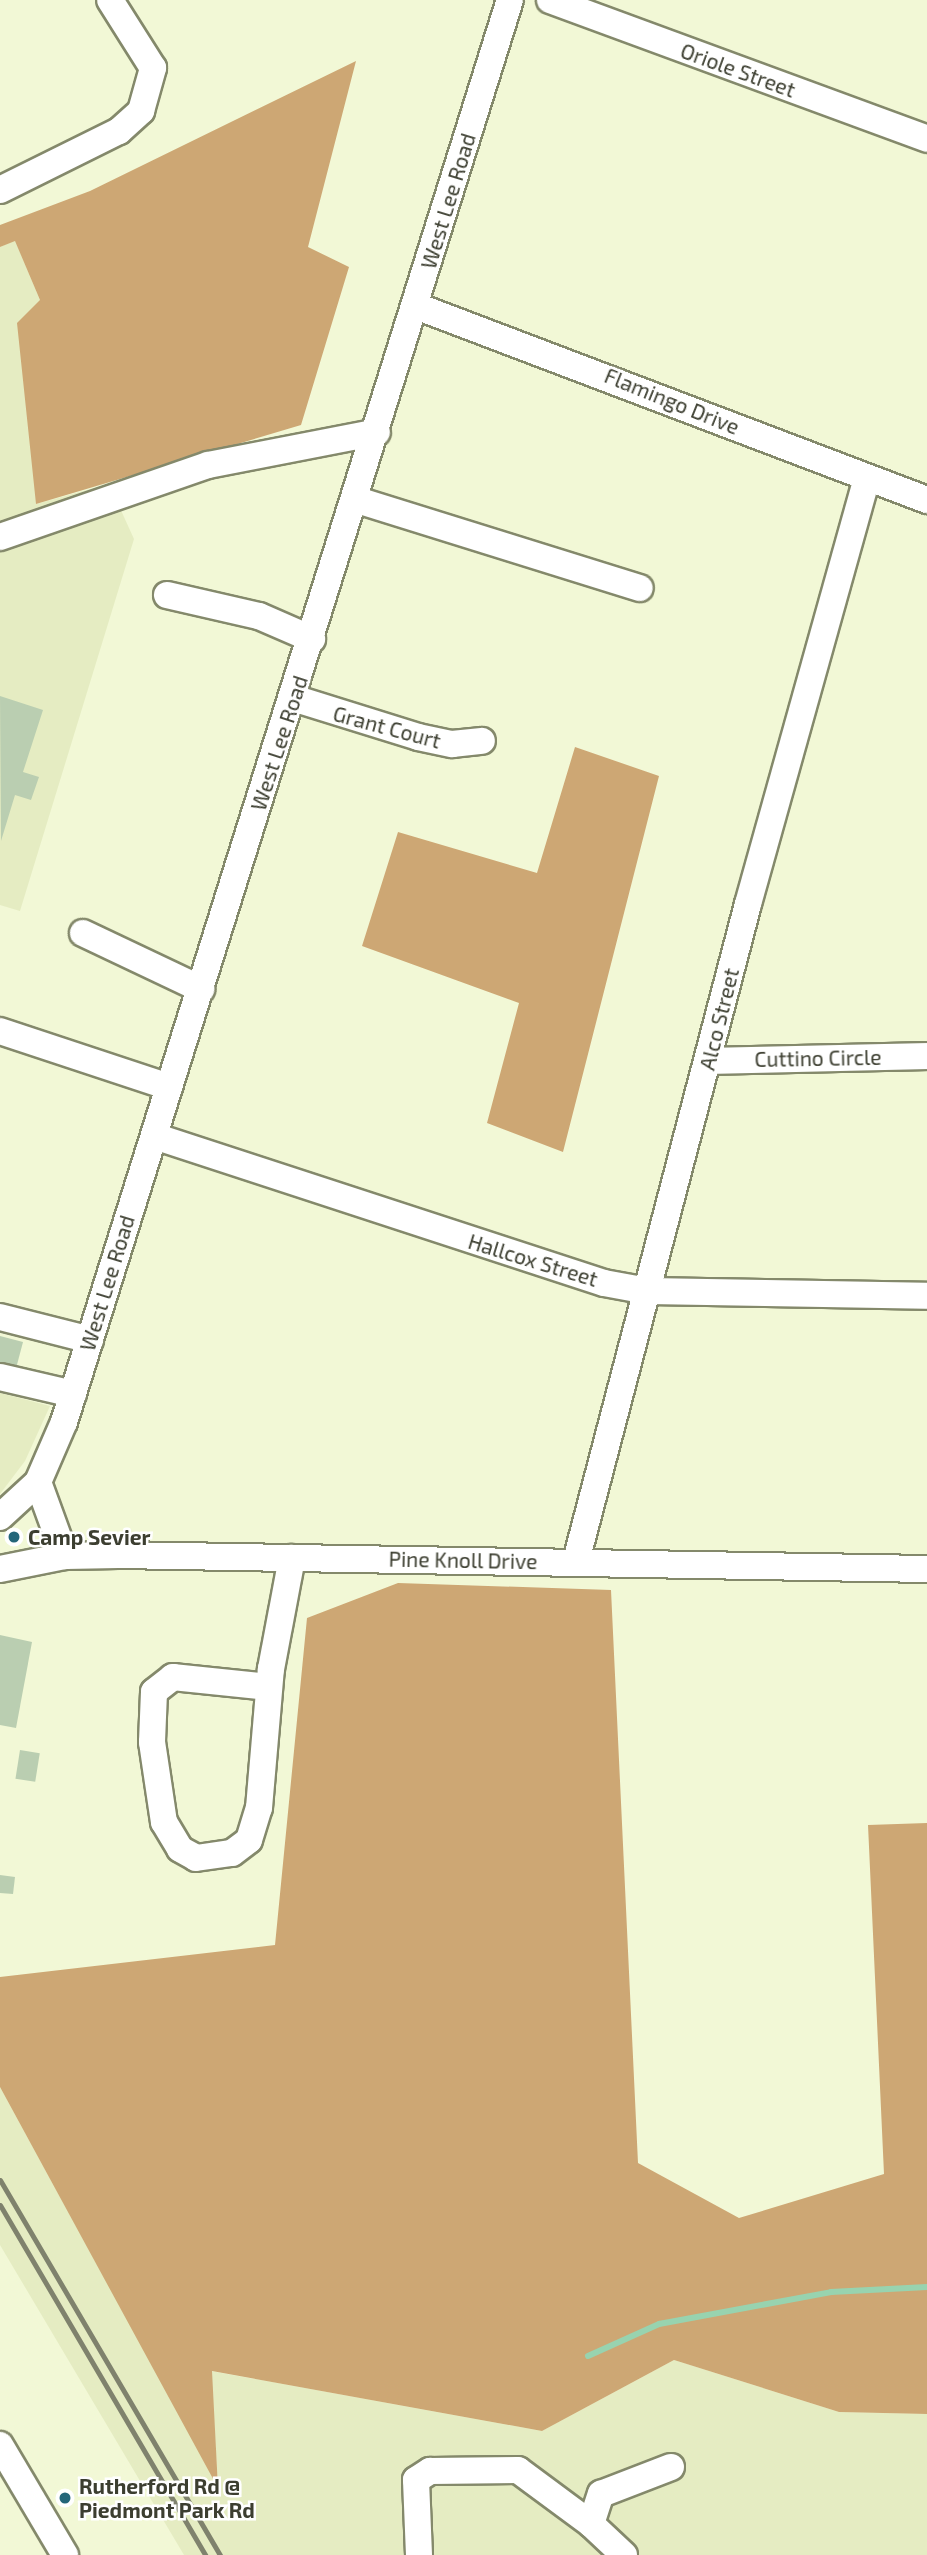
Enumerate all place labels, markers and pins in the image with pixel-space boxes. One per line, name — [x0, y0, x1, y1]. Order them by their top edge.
place label: Camp Sevier — [28, 1524, 150, 1550]
marker: Camp Sevier — [6, 1529, 22, 1545]
place label: Rutherford Rd @ Piedmont Park Rd — [79, 2473, 255, 2523]
marker: Rutherford Rd @ Piedmont Park Rd — [57, 2490, 73, 2506]

